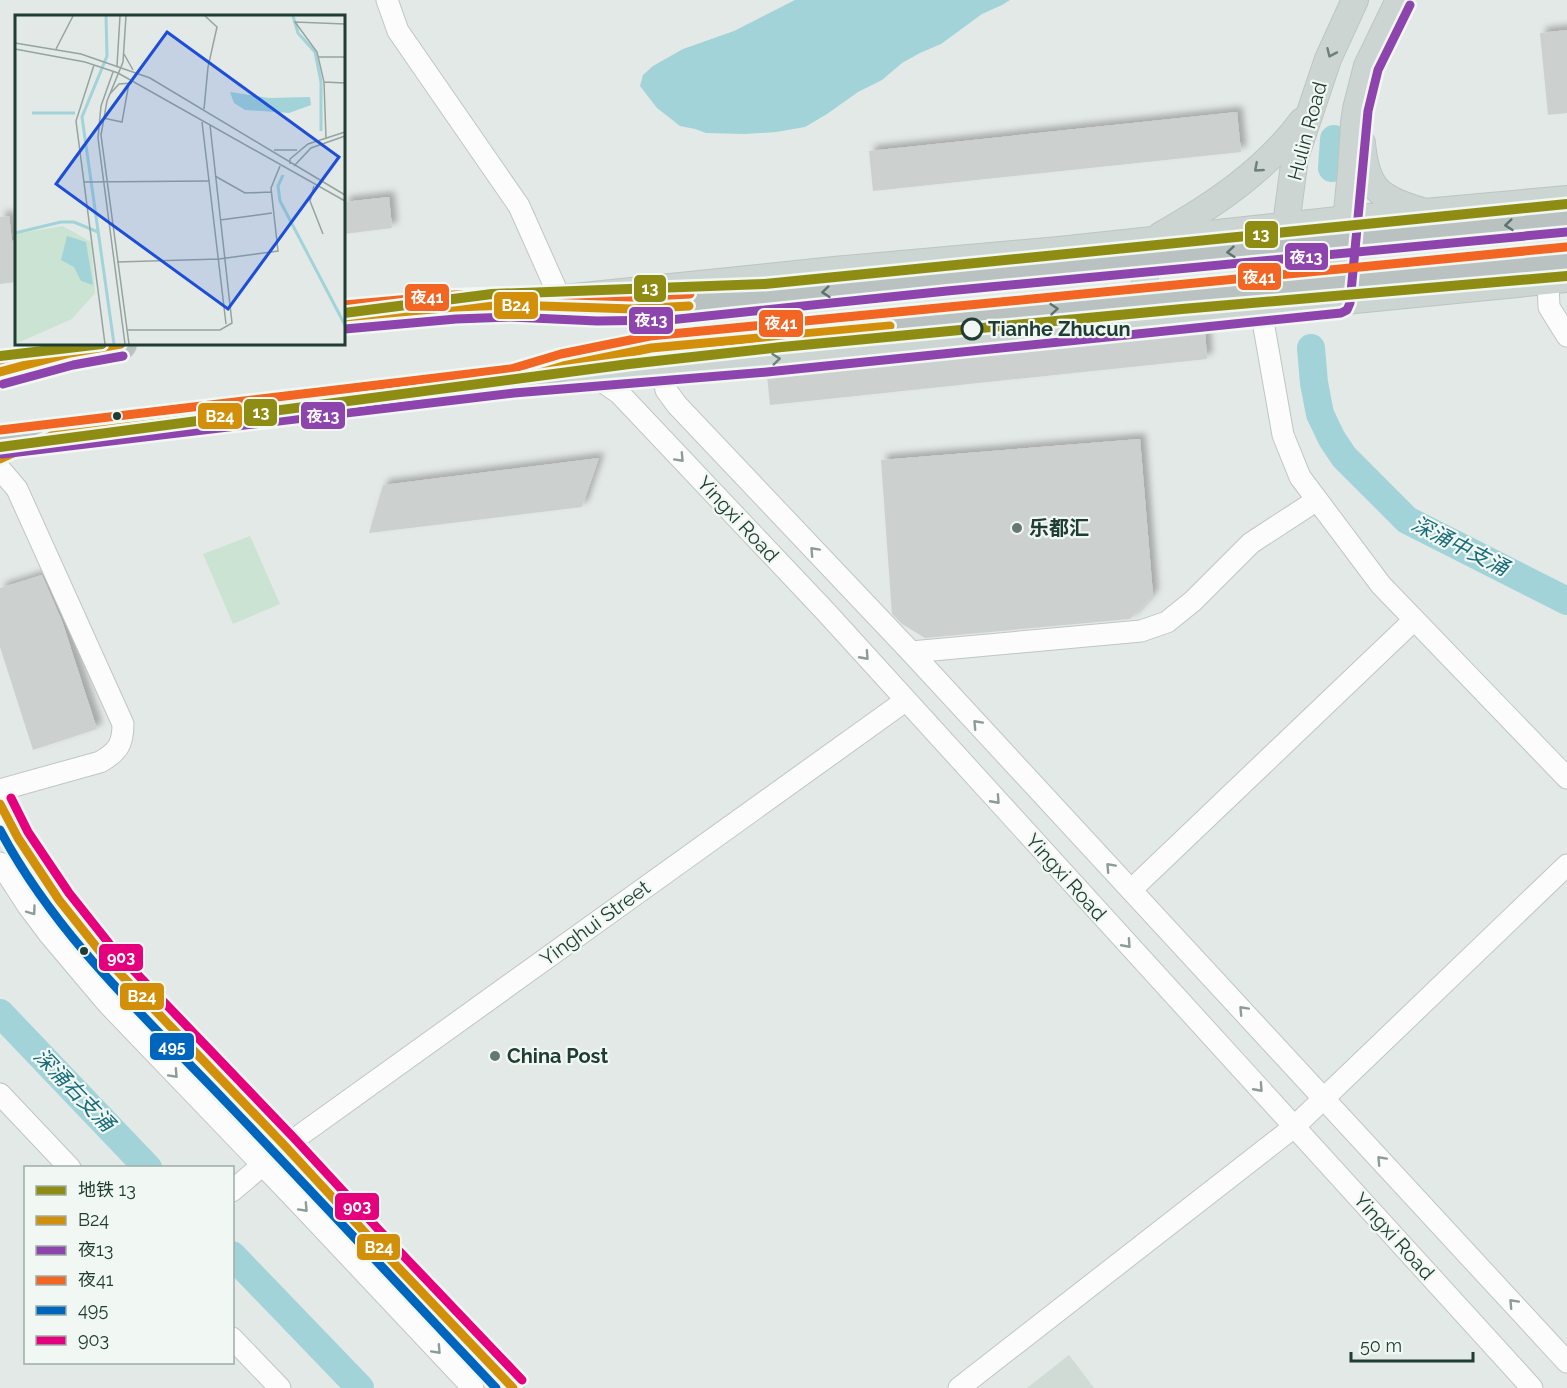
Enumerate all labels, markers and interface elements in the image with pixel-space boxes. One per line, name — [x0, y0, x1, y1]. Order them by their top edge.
inset map — [15, 15, 345, 345]
one-way arrow — [1326, 47, 1338, 58]
street label: Hulin Road — [1282, 79, 1332, 183]
one-way arrow — [1254, 161, 1265, 172]
one-way arrow — [1504, 218, 1513, 231]
line badge: 13 — [1244, 220, 1279, 249]
text: 13 — [1253, 225, 1269, 244]
line badge: 夜13 — [1284, 242, 1329, 271]
one-way arrow — [1227, 245, 1236, 258]
text: 夜13 — [1290, 248, 1322, 267]
line badge: 夜41 — [1237, 262, 1282, 291]
text: 夜41 — [1242, 268, 1276, 287]
line badge: 13 — [633, 274, 667, 303]
text: 13 — [642, 279, 658, 298]
line badge: 夜41 — [404, 283, 450, 312]
one-way arrow — [821, 285, 830, 298]
text: 夜41 — [410, 288, 444, 307]
line badge: B24 — [493, 291, 539, 320]
text: B24 — [501, 296, 531, 315]
one-way arrow — [1049, 303, 1058, 316]
line badge: 夜13 — [628, 306, 674, 335]
line badge: 夜41 — [758, 309, 804, 338]
text: 夜13 — [635, 311, 667, 330]
text: 夜41 — [764, 314, 798, 333]
place label: Tianhe Zhucun — [988, 317, 1131, 341]
marker: Tianhe Zhucun — [961, 318, 983, 340]
one-way arrow — [772, 353, 781, 366]
line badge: 13 — [243, 398, 278, 427]
line badge: 夜13 — [300, 401, 346, 430]
line badge: B24 — [197, 402, 243, 430]
text: 13 — [253, 403, 269, 422]
text: B24 — [205, 407, 235, 426]
text: 夜13 — [307, 407, 339, 426]
unlabelled marker — [111, 410, 123, 422]
one-way arrow — [673, 451, 684, 461]
street label: Yingxi Road — [692, 471, 784, 567]
water label: 深涌中支涌 — [1408, 511, 1514, 581]
place label: 乐都汇 — [1029, 516, 1089, 540]
marker: 乐都汇 — [1010, 521, 1024, 535]
one-way arrow — [810, 547, 821, 557]
one-way arrow — [858, 649, 869, 660]
one-way arrow — [973, 720, 984, 730]
one-way arrow — [989, 793, 1000, 804]
street label: Yingxi Road — [1021, 828, 1111, 926]
one-way arrow — [1106, 863, 1117, 873]
street label: Yinghui Street — [535, 875, 655, 971]
one-way arrow — [25, 905, 36, 916]
one-way arrow — [1120, 937, 1131, 948]
line badge: 903 — [98, 943, 144, 972]
unlabelled marker — [78, 945, 90, 957]
text: 903 — [107, 948, 135, 967]
line badge: B24 — [119, 982, 165, 1011]
text: B24 — [127, 987, 157, 1006]
one-way arrow — [1239, 1006, 1250, 1017]
line badge: 495 — [149, 1032, 195, 1061]
text: 495 — [158, 1037, 186, 1056]
water label: 深涌右支涌 — [29, 1043, 121, 1138]
place label: China Post — [507, 1044, 608, 1068]
marker: China Post — [488, 1049, 502, 1063]
one-way arrow — [167, 1066, 178, 1077]
one-way arrow — [1252, 1081, 1263, 1092]
one-way arrow — [1377, 1156, 1388, 1166]
legend — [24, 1166, 234, 1364]
text: 地铁 13 — [78, 1179, 136, 1200]
street label: Yingxi Road — [1349, 1187, 1439, 1285]
line badge: 903 — [334, 1192, 380, 1221]
text: 903 — [343, 1197, 371, 1216]
one-way arrow — [296, 1201, 307, 1212]
text: B24 — [78, 1209, 109, 1230]
line badge: B24 — [356, 1233, 401, 1261]
text: B24 — [364, 1238, 394, 1257]
text: 夜13 — [78, 1239, 113, 1260]
text: 夜41 — [78, 1269, 114, 1290]
text: 495 — [78, 1299, 108, 1320]
one-way arrow — [1509, 1300, 1520, 1310]
scale bar — [1351, 1325, 1472, 1363]
text: 903 — [78, 1329, 109, 1350]
text: 50 m — [1360, 1335, 1402, 1356]
one-way arrow — [430, 1344, 441, 1354]

